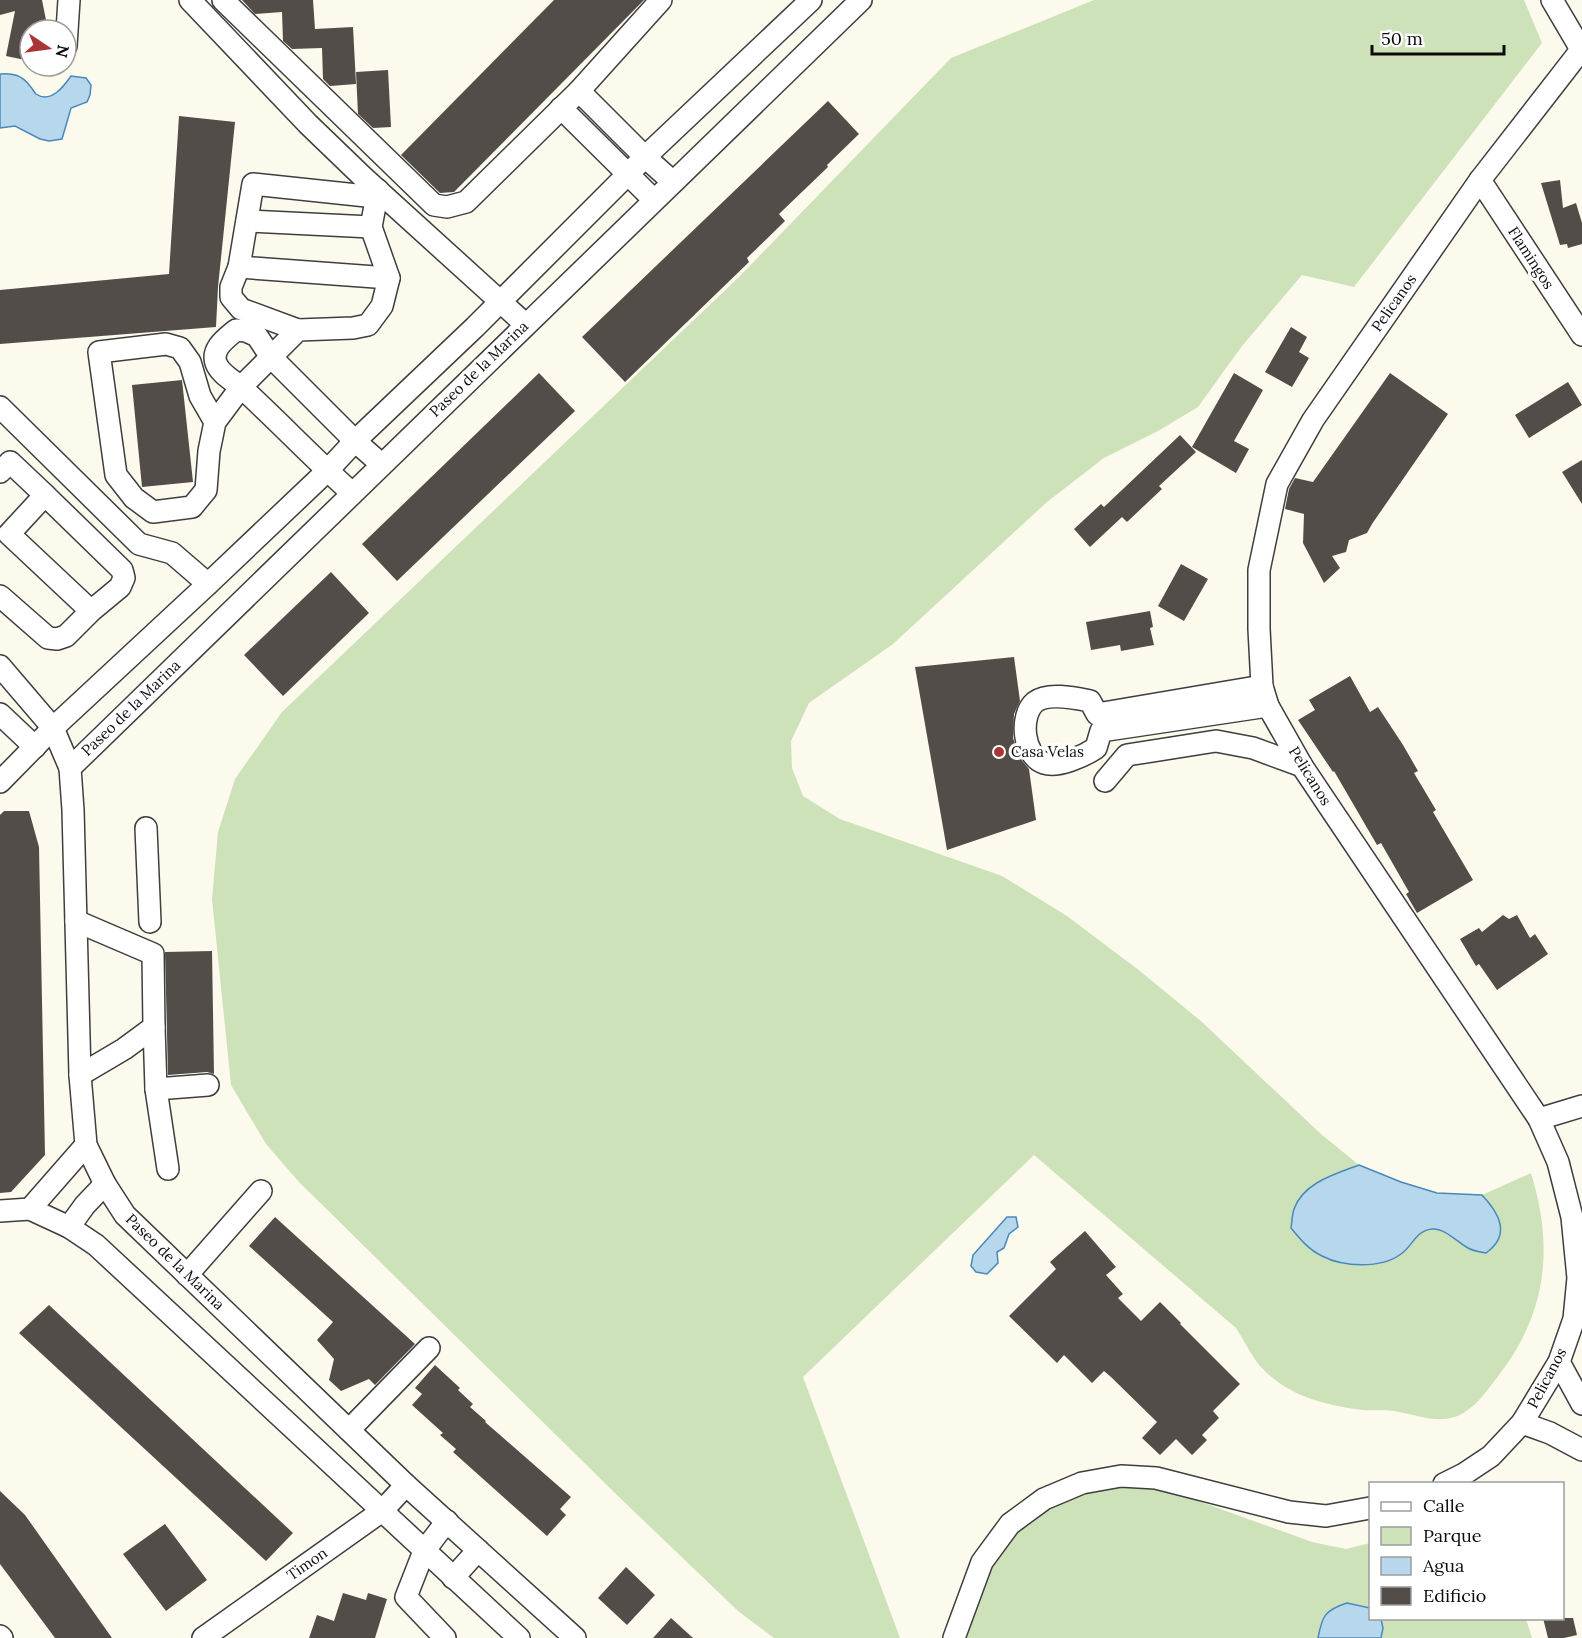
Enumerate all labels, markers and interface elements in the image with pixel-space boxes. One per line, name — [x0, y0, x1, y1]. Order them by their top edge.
north arrow — [18, 18, 78, 78]
scale bar — [1372, 18, 1504, 56]
text: 50 m — [1381, 27, 1423, 50]
text: N — [51, 43, 74, 60]
street label: Flamingos — [1504, 223, 1559, 293]
street label: Pelicanos — [1367, 270, 1420, 335]
street label: Paseo de la Marina — [425, 316, 532, 421]
street label: Paseo de la Marina — [77, 655, 184, 760]
place label: Casa Velas — [1011, 742, 1084, 761]
street label: Pelicanos — [1285, 743, 1336, 809]
marker: Casa Velas — [992, 745, 1006, 759]
street label: Paseo de la Marina — [122, 1210, 229, 1314]
street label: Pelicanos — [1523, 1344, 1570, 1411]
legend — [1369, 1482, 1564, 1620]
text: Calle — [1423, 1494, 1465, 1517]
text: Parque — [1423, 1524, 1482, 1547]
street label: Timon — [283, 1543, 331, 1584]
text: Agua — [1422, 1554, 1464, 1577]
text: Edificio — [1423, 1584, 1486, 1607]

